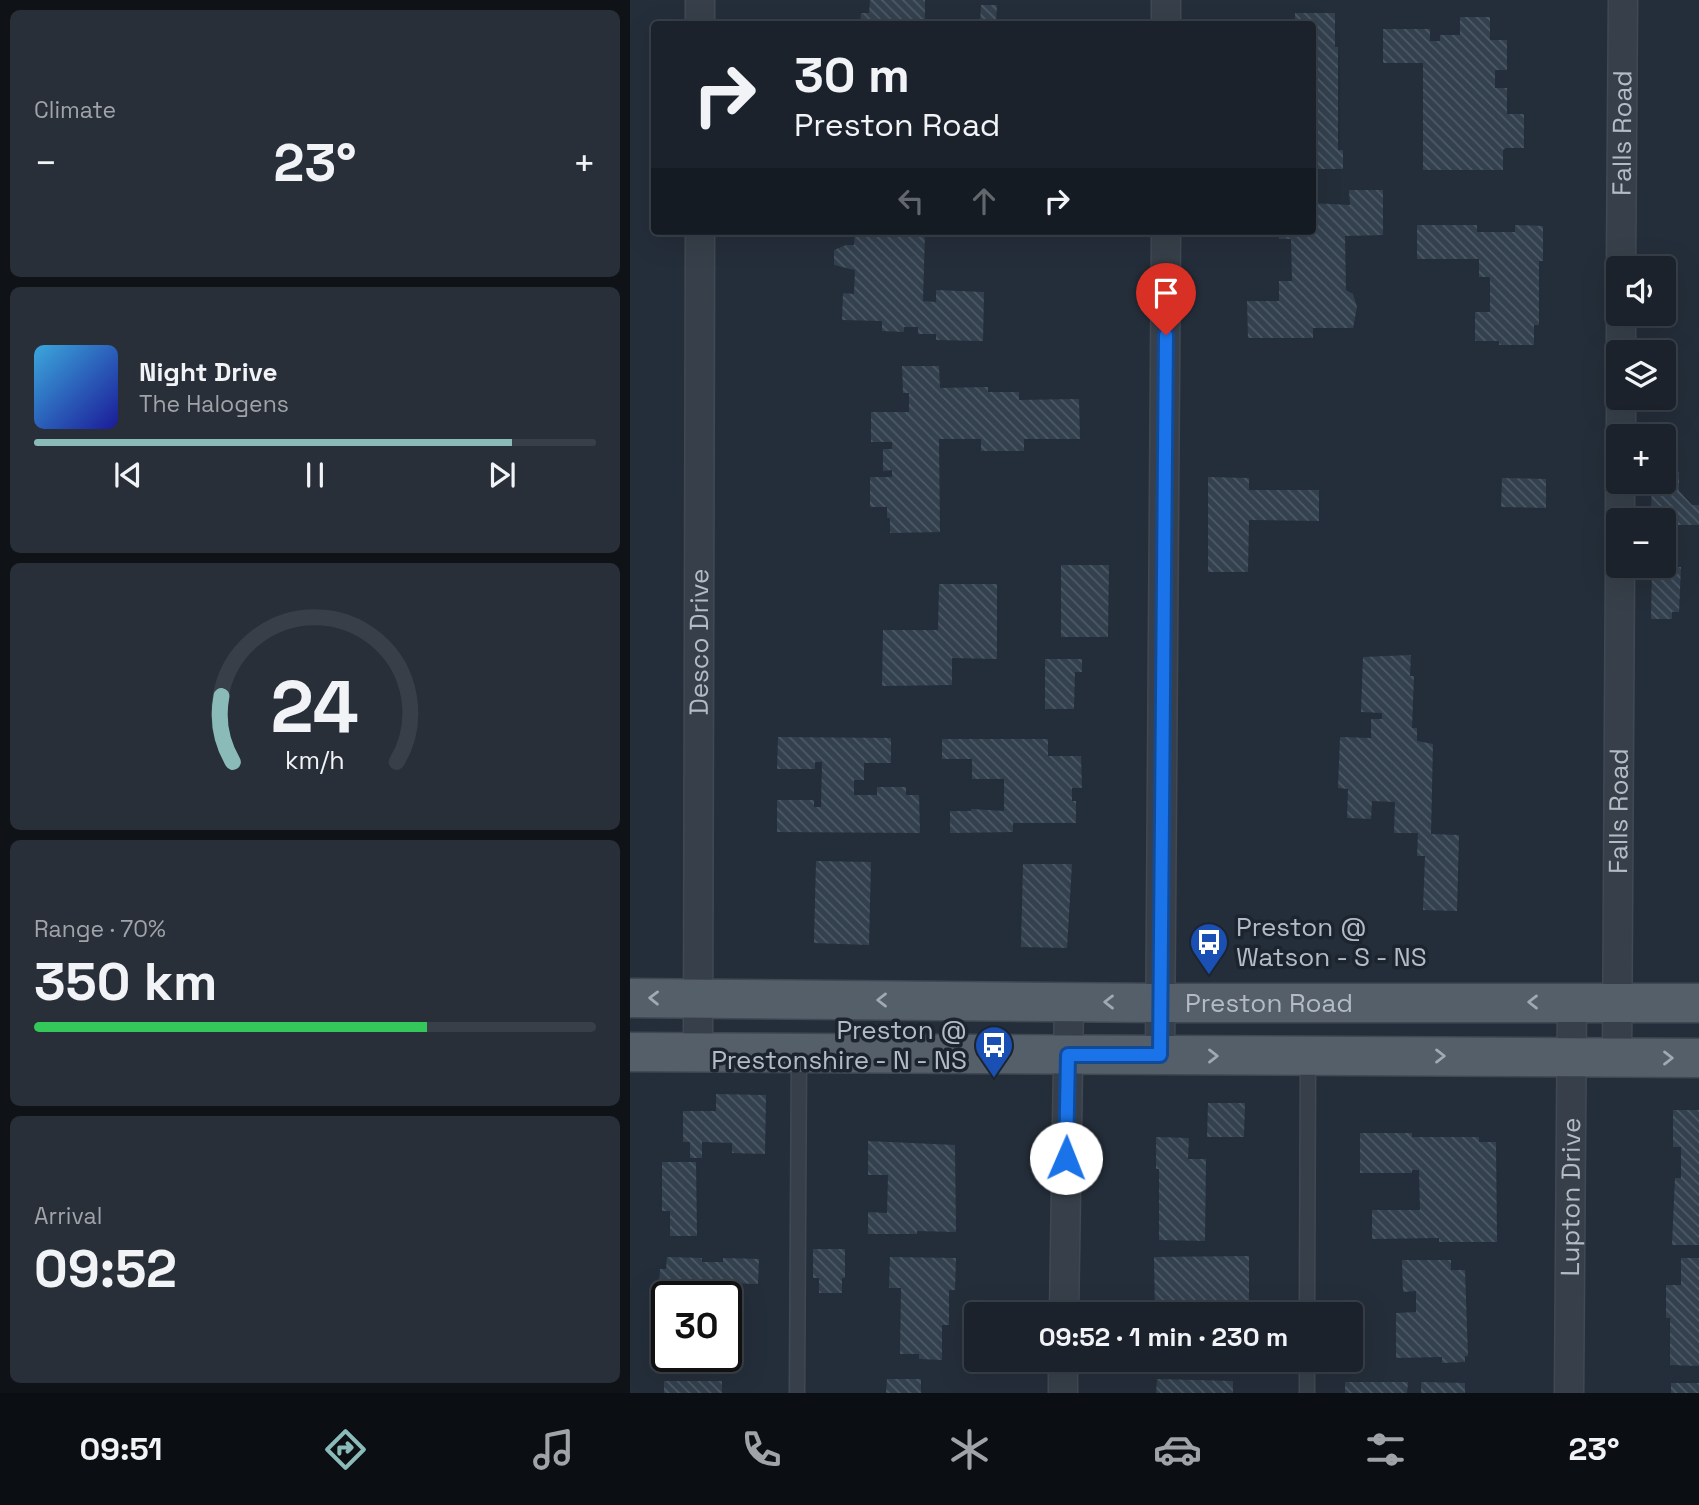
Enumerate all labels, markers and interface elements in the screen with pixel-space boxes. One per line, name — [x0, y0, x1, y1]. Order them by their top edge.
text: 30 m — [794, 44, 910, 106]
icon: right — [679, 49, 770, 140]
street label: Falls Road — [1605, 70, 1639, 196]
text: Climate — [34, 95, 116, 125]
text: Preston Road — [794, 105, 1000, 145]
text: 23° — [274, 130, 357, 196]
text: − — [34, 139, 58, 187]
text: + — [572, 139, 596, 187]
icon: left — [892, 182, 930, 220]
icon: ahead — [965, 182, 1003, 220]
icon: right — [1038, 182, 1076, 220]
map controls — [1606, 256, 1676, 578]
button: sound — [1606, 256, 1676, 326]
pin — [1136, 263, 1196, 335]
icon: arrive — [1147, 274, 1185, 312]
button: layers — [1606, 340, 1676, 410]
text: Night Drive — [139, 355, 277, 389]
text: The Halogens — [139, 389, 289, 419]
button: + — [1606, 424, 1676, 494]
icon: previous — [109, 456, 147, 494]
icon: pause — [296, 456, 334, 494]
icon: next — [483, 456, 521, 494]
button: − — [1606, 508, 1676, 578]
street label: Desco Drive — [682, 568, 716, 716]
text: 24 — [271, 661, 359, 754]
text: km/h — [285, 744, 345, 776]
street label: Falls Road — [1601, 748, 1636, 874]
place label: Preston @ Watson - S - NS — [1236, 910, 1427, 974]
text: Range · 70% — [34, 914, 166, 944]
bus stop icon: Preston @ Watson - S - NS — [1188, 921, 1230, 976]
text: 350 km — [34, 949, 217, 1015]
street label: Preston Road — [1185, 986, 1353, 1020]
one-way arrow — [649, 990, 659, 1006]
one-way arrow — [876, 992, 887, 1008]
one-way arrow — [1104, 994, 1114, 1010]
one-way arrow — [1527, 994, 1538, 1010]
place label: Preston @ Prestonshire - N - NS — [711, 1013, 967, 1077]
bus stop icon: Preston @ Prestonshire - N - NS — [973, 1024, 1015, 1079]
one-way arrow — [1208, 1048, 1218, 1064]
one-way arrow — [1435, 1048, 1446, 1064]
one-way arrow — [1663, 1050, 1673, 1066]
street label: Lupton Drive — [1553, 1117, 1588, 1277]
position arrow — [1029, 1121, 1103, 1195]
text: Arrival — [34, 1201, 102, 1231]
text: 09:52 — [34, 1236, 177, 1302]
speed limit sign: 30 — [651, 1281, 742, 1372]
text: 09:52 · 1 min · 230 m — [1039, 1320, 1288, 1354]
icon: directions — [321, 1425, 370, 1474]
icon: music — [529, 1425, 578, 1474]
icon: phone — [737, 1425, 786, 1474]
icon: climate — [945, 1425, 994, 1474]
icon: car — [1153, 1425, 1202, 1474]
icon: filters — [1361, 1425, 1410, 1474]
text: 09:51 — [79, 1429, 163, 1469]
text: 23° — [1568, 1429, 1620, 1469]

